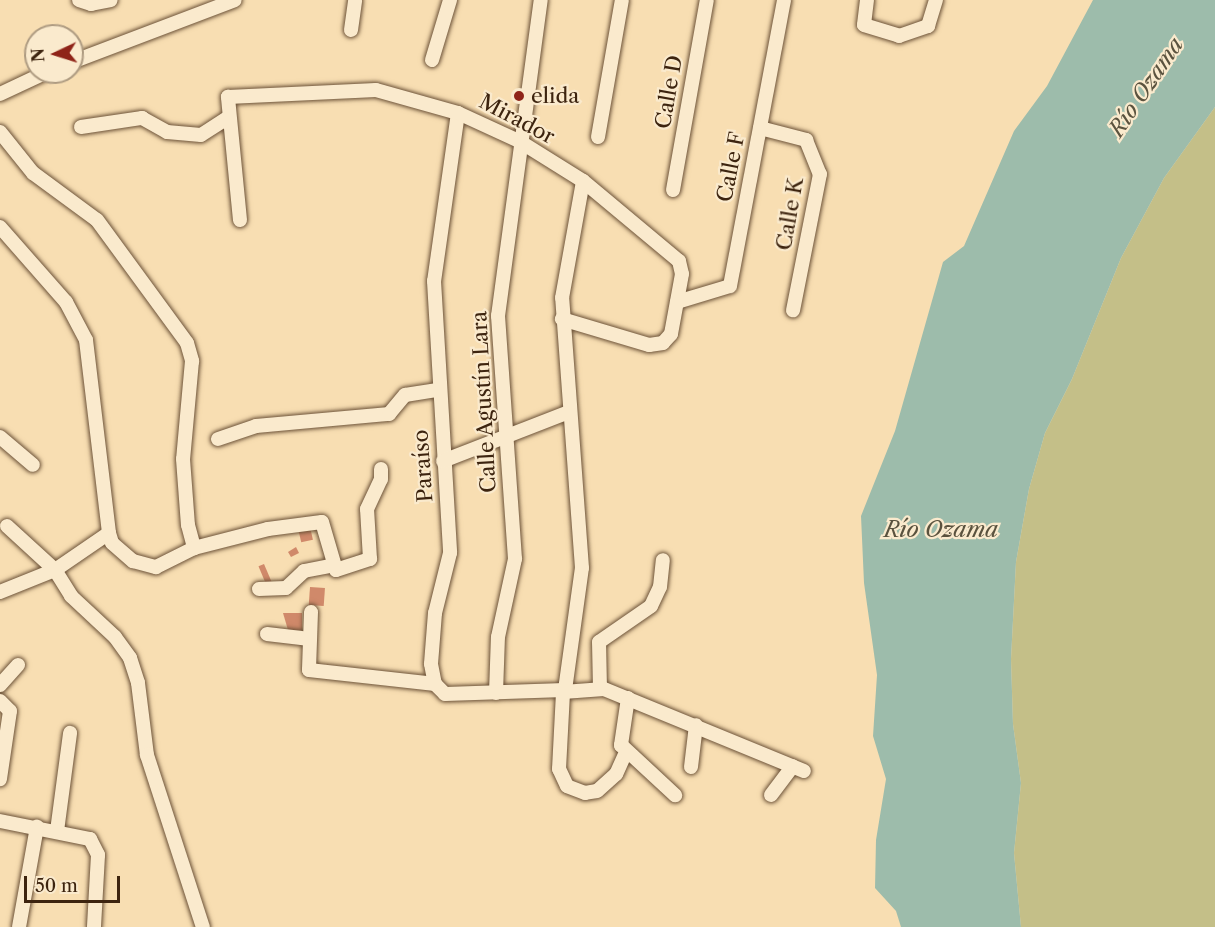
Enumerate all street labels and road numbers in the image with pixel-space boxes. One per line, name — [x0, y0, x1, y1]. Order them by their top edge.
street label: Calle D — [650, 53, 688, 131]
street label: Mirador — [475, 89, 559, 149]
street label: Calle F — [712, 130, 750, 204]
street label: Calle K — [771, 176, 809, 252]
street label: Calle Agustín Lara — [467, 310, 501, 494]
street label: Paraíso — [408, 429, 438, 503]

